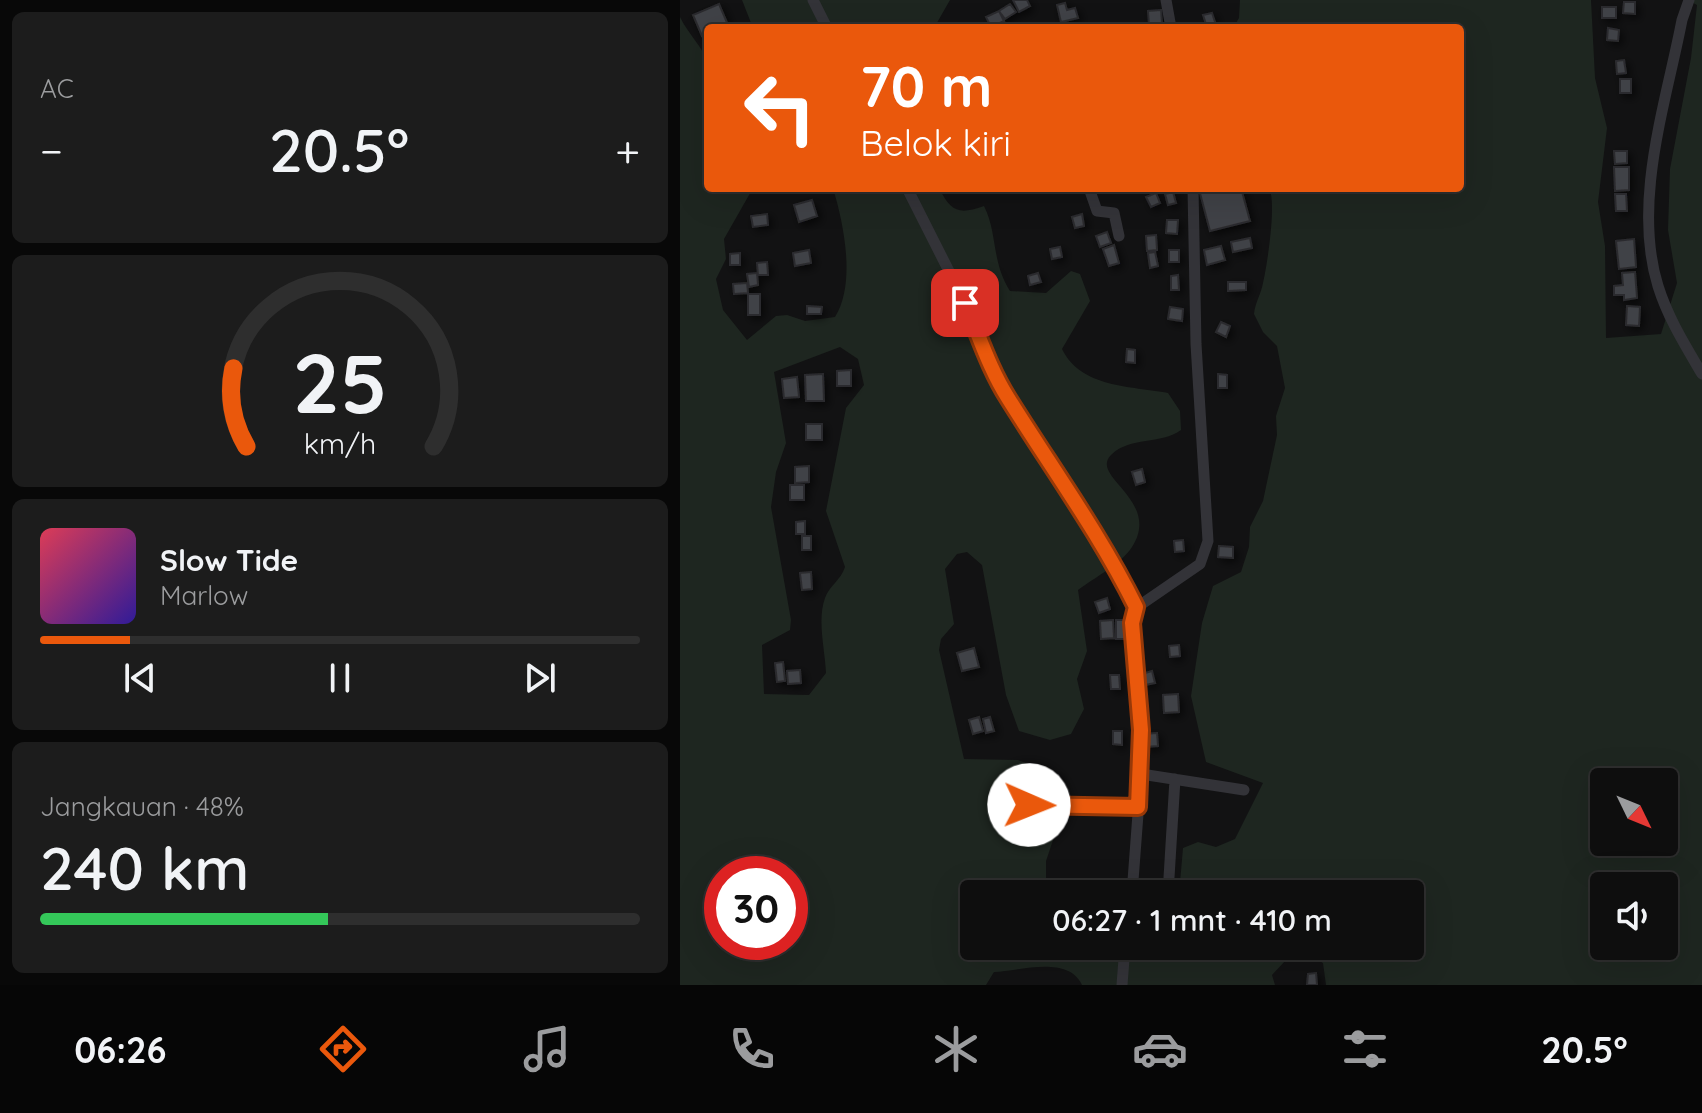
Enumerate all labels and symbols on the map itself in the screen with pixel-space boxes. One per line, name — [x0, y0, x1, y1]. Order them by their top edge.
pin — [931, 269, 999, 337]
position arrow — [987, 763, 1071, 847]
north arrow — [1590, 768, 1678, 856]
speed limit sign: 30 — [704, 856, 808, 960]

